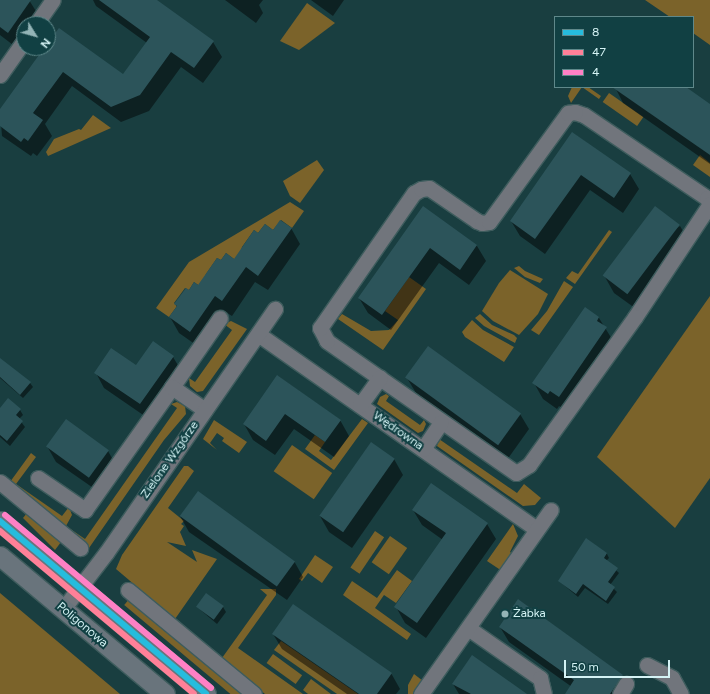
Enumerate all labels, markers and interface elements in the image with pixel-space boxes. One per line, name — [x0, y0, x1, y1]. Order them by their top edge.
north arrow — [16, 16, 56, 56]
legend — [554, 16, 694, 88]
text: 8 — [592, 25, 599, 39]
text: N — [37, 36, 53, 50]
text: 47 — [592, 45, 606, 59]
text: 4 — [592, 65, 599, 79]
street label: Wędrowna — [370, 409, 426, 453]
street label: Zielone Wzgórze — [138, 419, 202, 501]
street label: Poligonowa — [54, 600, 110, 650]
place label: Żabka — [513, 607, 546, 621]
marker: Żabka — [500, 609, 510, 619]
scale bar — [566, 652, 672, 678]
text: 50 m — [571, 660, 599, 674]

